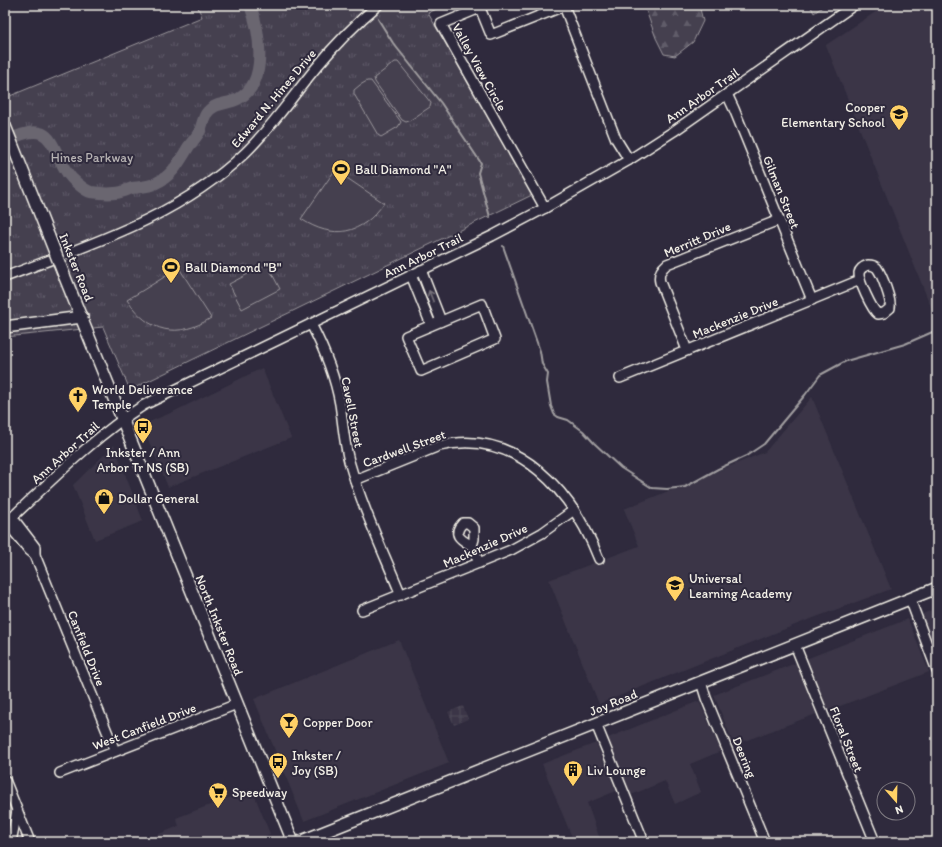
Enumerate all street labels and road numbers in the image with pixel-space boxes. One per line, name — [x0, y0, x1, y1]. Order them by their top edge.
street label: Valley View Circle — [449, 21, 510, 114]
street label: Edward N. Hines Drive — [228, 46, 319, 151]
street label: Ann Arbor Trail — [663, 64, 742, 126]
street label: Gilman Street — [760, 153, 803, 231]
street label: Merritt Drive — [661, 219, 733, 260]
street label: Ann Arbor Trail — [381, 230, 465, 281]
street label: Inkster Road — [56, 231, 97, 303]
street label: Mackenzie Drive — [690, 293, 780, 341]
street label: Cavell Street — [338, 375, 367, 449]
street label: Ann Arbor Trail — [28, 418, 103, 487]
street label: Cardwell Street — [361, 426, 448, 470]
street label: Mackenzie Drive — [441, 520, 530, 571]
street label: North Inkster Road — [193, 573, 247, 678]
street label: Canfield Drive — [65, 608, 108, 688]
street label: Joy Road — [587, 686, 639, 719]
street label: West Canfield Drive — [90, 700, 198, 753]
street label: Floral Street — [827, 704, 867, 774]
street label: Deering — [730, 734, 760, 780]

